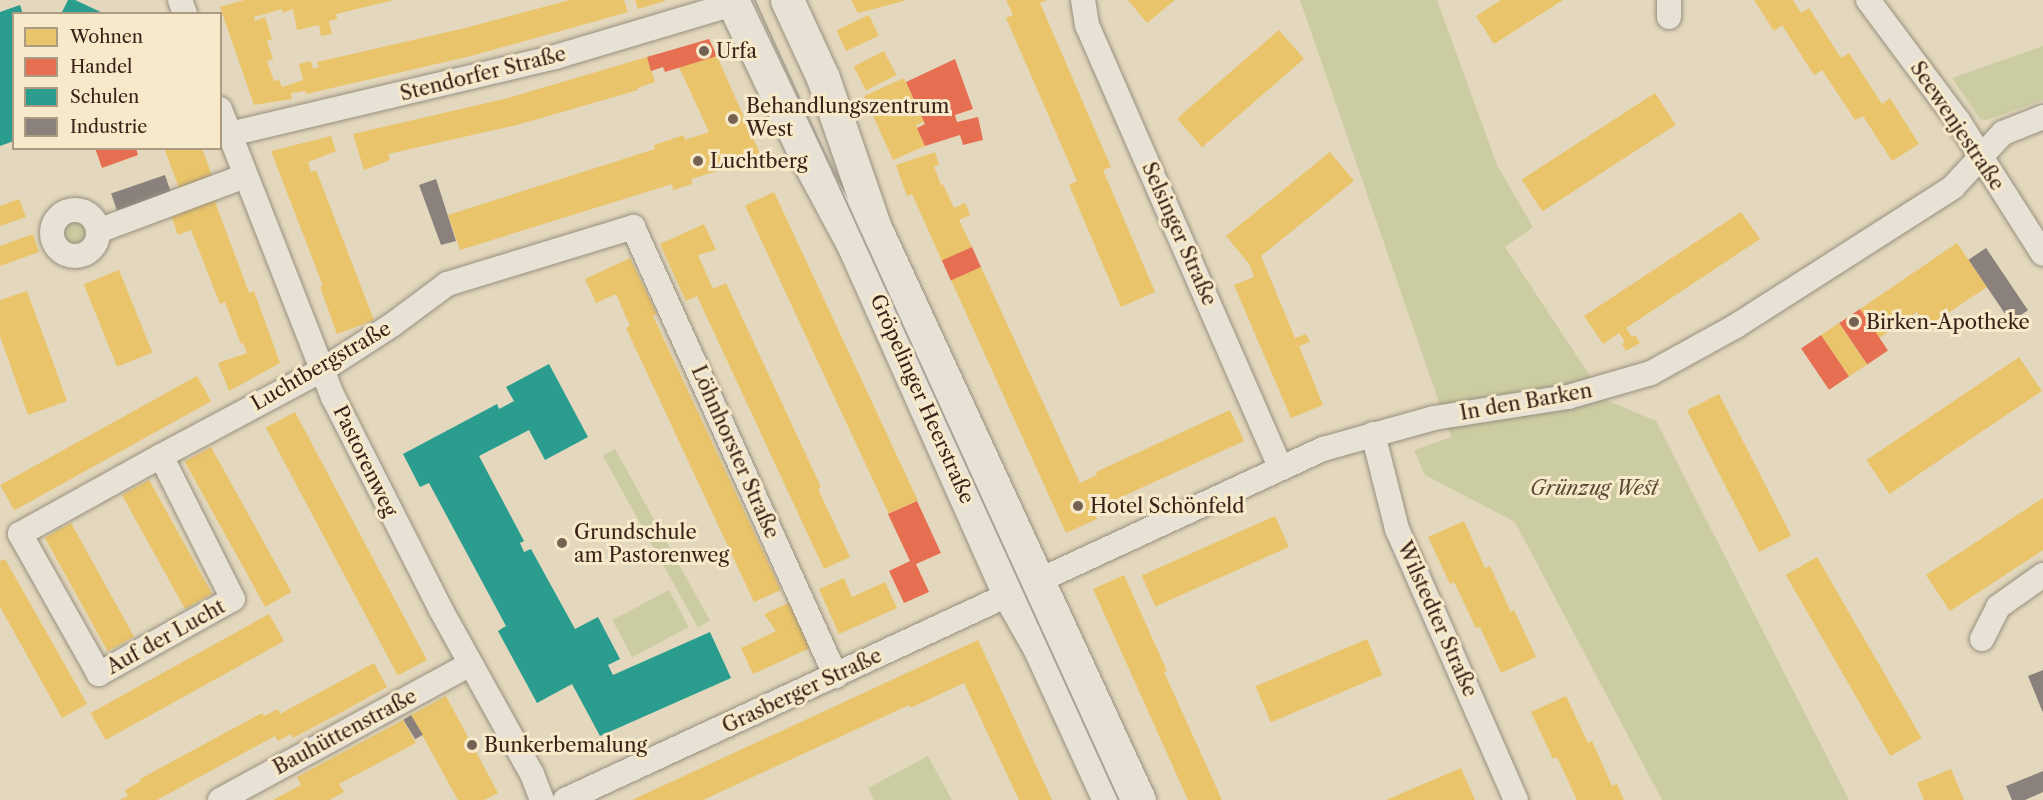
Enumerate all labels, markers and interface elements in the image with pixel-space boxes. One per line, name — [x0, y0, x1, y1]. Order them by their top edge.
legend — [12, 12, 222, 150]
text: Wohnen — [70, 26, 143, 48]
place label: Urfa — [716, 39, 757, 63]
street label: Stendorfer Straße — [397, 42, 569, 106]
marker: Urfa — [697, 44, 711, 58]
text: Handel — [70, 56, 132, 78]
street label: Seewenjestraße — [1905, 57, 2009, 195]
text: Schulen — [70, 86, 139, 108]
place label: Behandlungszentrum West — [746, 95, 949, 142]
marker: Behandlungszentrum West — [724, 110, 742, 128]
text: Industrie — [70, 116, 147, 138]
place label: Luchtberg — [710, 149, 808, 173]
marker: Luchtberg — [691, 154, 705, 168]
street label: Selsinger Straße — [1137, 158, 1221, 310]
street label: Gröpelinger Heerstraße — [865, 290, 979, 508]
place label: Birken-Apotheke — [1866, 310, 2030, 334]
marker: Birken-Apotheke — [1847, 315, 1861, 329]
street label: Luchtbergstraße — [247, 316, 395, 416]
street label: Löhnhorster Straße — [686, 362, 784, 542]
street label: In den Barken — [1458, 379, 1594, 425]
street label: Pastorenweg — [328, 402, 402, 520]
park label: Grünzug West — [1530, 476, 1658, 500]
place label: Hotel Schönfeld — [1090, 494, 1244, 518]
marker: Hotel Schönfeld — [1071, 499, 1085, 513]
place label: Grundschule am Pastorenweg — [574, 520, 729, 567]
marker: Grundschule am Pastorenweg — [555, 536, 569, 550]
street label: Wilstedter Straße — [1392, 537, 1482, 701]
street label: Auf der Lucht — [102, 595, 230, 679]
street label: Grasberger Straße — [718, 643, 886, 739]
street label: Bauhüttenstraße — [269, 684, 421, 780]
place label: Bunkerbemalung — [484, 733, 647, 757]
marker: Bunkerbemalung — [465, 738, 479, 752]

